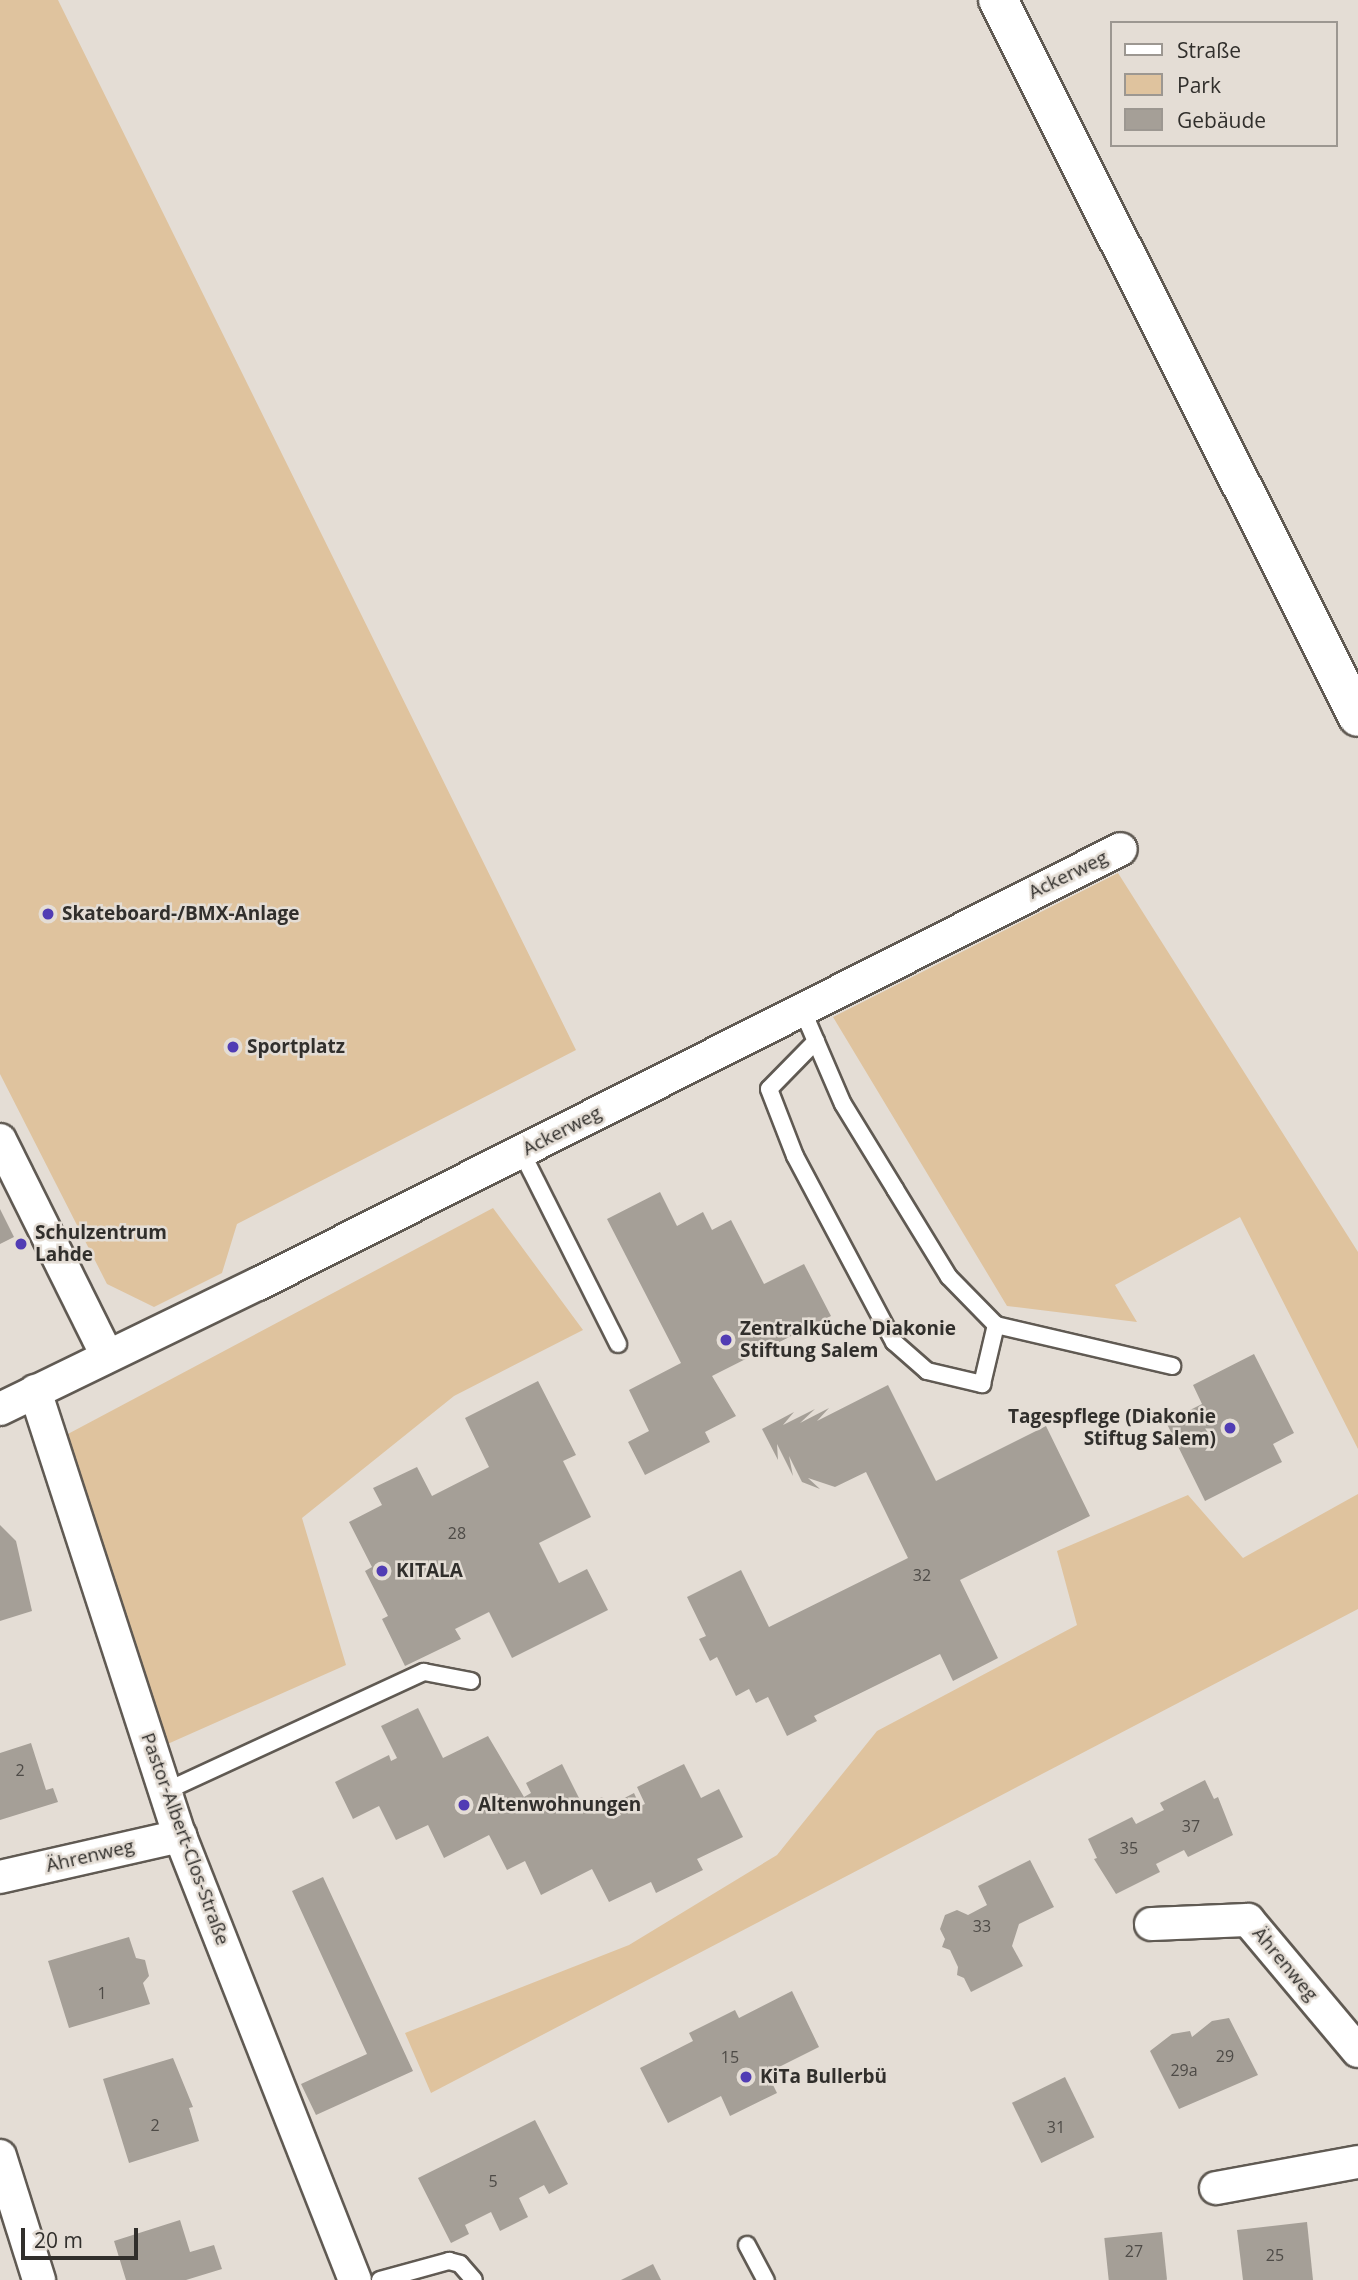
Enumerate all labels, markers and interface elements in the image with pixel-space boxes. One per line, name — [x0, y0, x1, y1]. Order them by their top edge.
legend — [1110, 21, 1337, 147]
text: Straße — [1177, 36, 1241, 64]
text: Park — [1177, 71, 1221, 99]
text: Gebäude — [1177, 106, 1266, 134]
street label: Ackerweg — [1025, 846, 1111, 904]
place label: Skateboard-/BMX-Anlage — [62, 903, 299, 925]
marker: Skateboard-/BMX-Anlage — [40, 906, 56, 922]
place label: Sportplatz — [247, 1036, 345, 1058]
marker: Sportplatz — [225, 1039, 241, 1055]
street label: Ackerweg — [519, 1101, 605, 1161]
place label: Schulzentrum Lahde — [35, 1222, 167, 1266]
marker: Schulzentrum Lahde — [13, 1236, 29, 1252]
place label: Zentralküche Diakonie Stiftung Salem — [740, 1318, 956, 1362]
marker: Zentralküche Diakonie Stiftung Salem — [718, 1332, 734, 1348]
place label: Tagespflege (Diakonie Stiftug Salem) — [1008, 1406, 1216, 1450]
marker: Tagespflege (Diakonie Stiftug Salem) — [1222, 1420, 1238, 1436]
house number: 28 — [448, 1523, 466, 1543]
place label: KITALA — [396, 1560, 463, 1582]
marker: KITALA — [374, 1563, 390, 1579]
house number: 32 — [913, 1565, 931, 1585]
street label: Pastor-Albert-Clos-Straße — [136, 1730, 234, 1948]
house number: 2 — [15, 1760, 25, 1780]
place label: Altenwohnungen — [478, 1794, 641, 1816]
marker: Altenwohnungen — [456, 1797, 472, 1813]
house number: 37 — [1182, 1816, 1200, 1836]
street label: Ährenweg — [44, 1835, 136, 1877]
house number: 35 — [1120, 1838, 1138, 1858]
house number: 33 — [973, 1916, 991, 1936]
street label: Ährenweg — [1248, 1922, 1322, 2006]
house number: 1 — [97, 1983, 107, 2003]
house number: 29 — [1216, 2046, 1234, 2066]
house number: 15 — [721, 2047, 739, 2067]
house number: 29a — [1170, 2060, 1198, 2080]
place label: KiTa Bullerbü — [760, 2066, 887, 2088]
marker: KiTa Bullerbü — [738, 2069, 754, 2085]
house number: 2 — [150, 2115, 160, 2135]
house number: 31 — [1047, 2117, 1065, 2137]
house number: 5 — [488, 2171, 498, 2191]
scale bar — [24, 2214, 142, 2258]
text: 20 m — [34, 2226, 83, 2254]
house number: 27 — [1125, 2241, 1143, 2261]
house number: 25 — [1266, 2245, 1284, 2265]

